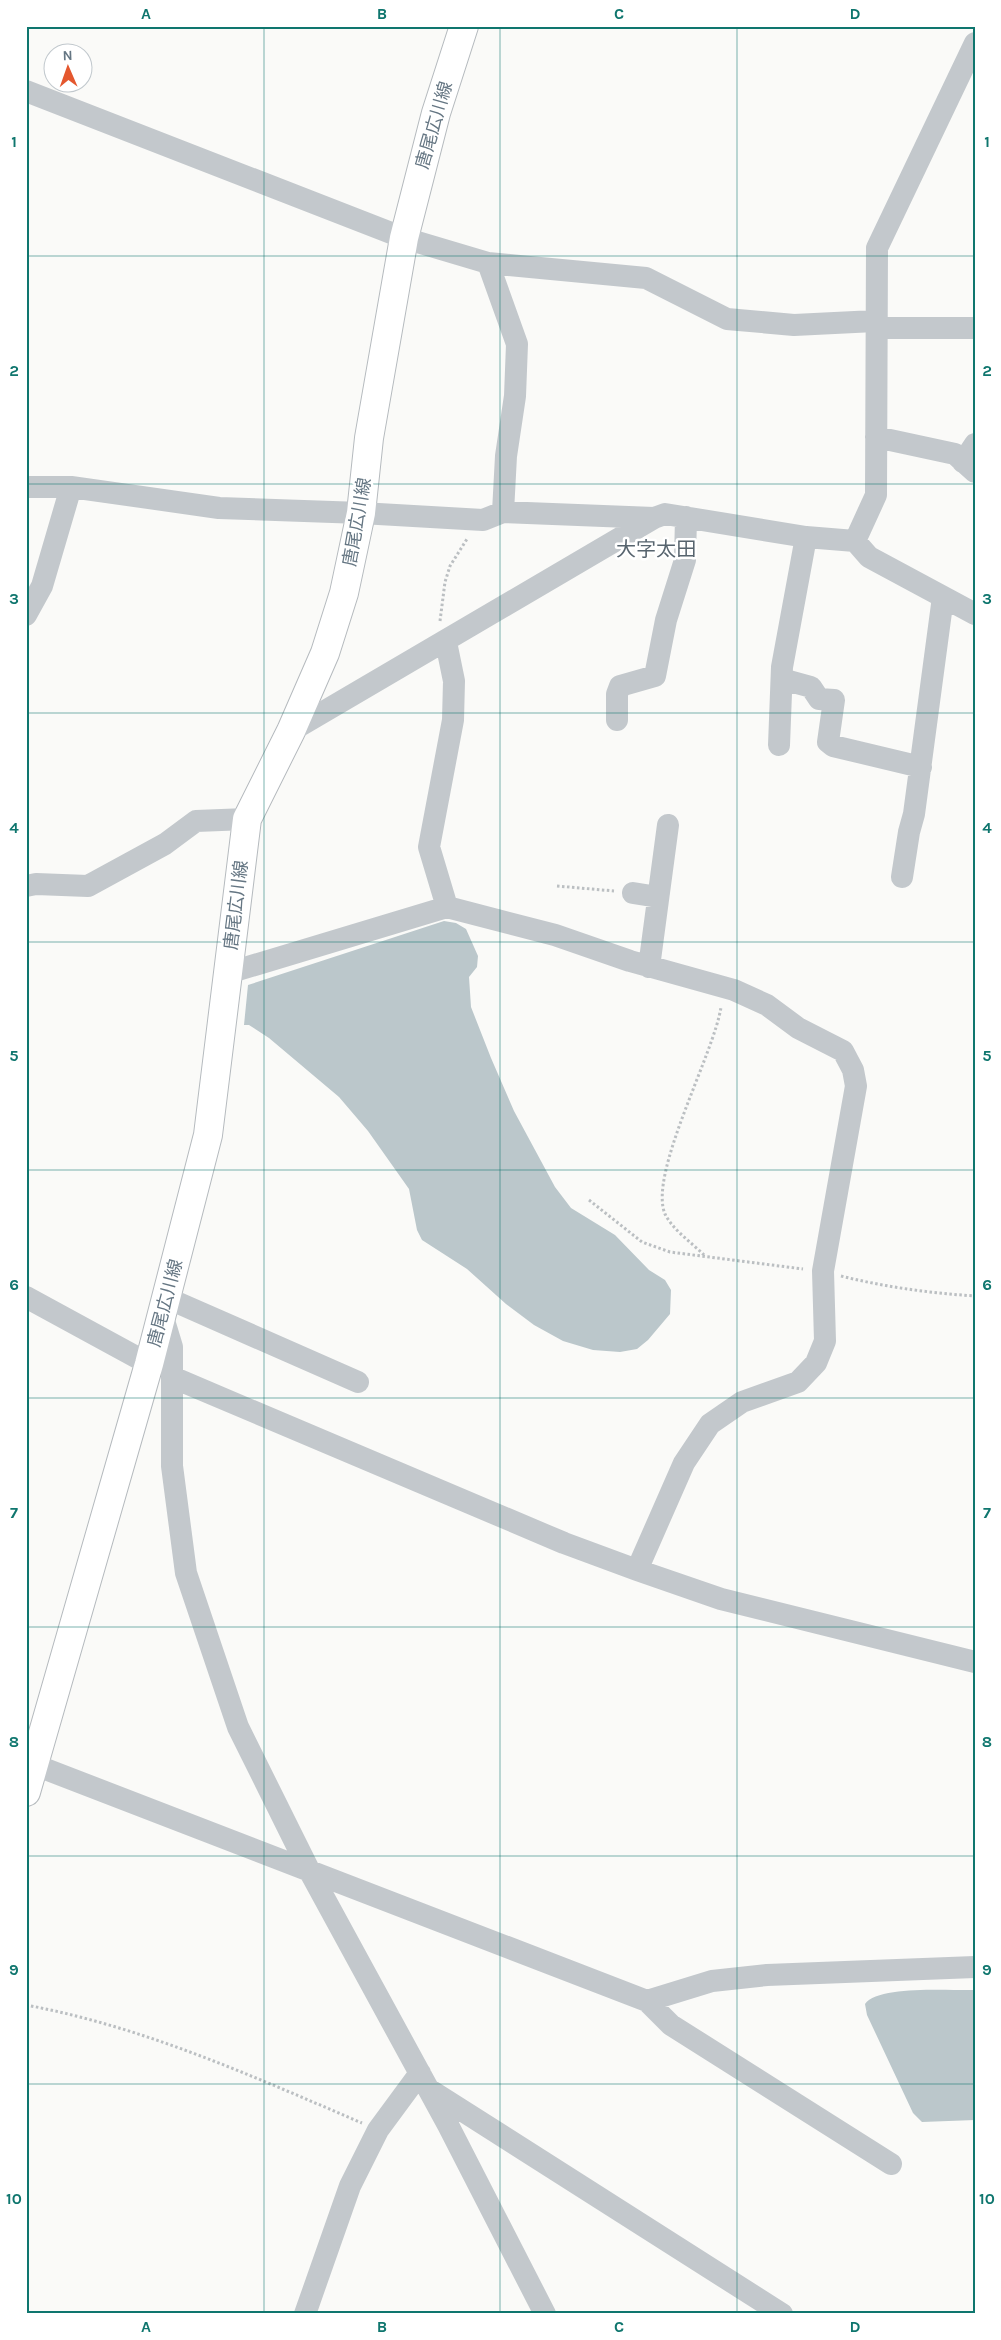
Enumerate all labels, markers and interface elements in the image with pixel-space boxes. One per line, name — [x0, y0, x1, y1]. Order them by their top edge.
text: A — [141, 4, 151, 23]
text: B — [377, 4, 387, 23]
text: C — [614, 4, 624, 23]
text: D — [850, 4, 861, 23]
north arrow — [42, 42, 92, 92]
text: N — [62, 47, 73, 64]
street label: 唐尾広川線 — [411, 79, 457, 171]
text: 1 — [11, 132, 17, 151]
text: 1 — [984, 132, 990, 151]
text: 2 — [9, 361, 19, 380]
text: 2 — [982, 361, 992, 380]
street label: 唐尾広川線 — [338, 476, 376, 568]
district label: 大字太田 — [616, 538, 696, 561]
text: 3 — [9, 589, 19, 608]
text: 3 — [982, 589, 992, 608]
text: 4 — [9, 818, 19, 837]
text: 4 — [982, 818, 992, 837]
street label: 唐尾広川線 — [220, 859, 252, 951]
text: 5 — [9, 1046, 19, 1065]
text: 5 — [982, 1046, 992, 1065]
street label: 唐尾広川線 — [143, 1257, 187, 1349]
text: 6 — [9, 1275, 19, 1294]
text: 6 — [982, 1275, 992, 1294]
text: 7 — [10, 1503, 18, 1522]
text: 7 — [983, 1503, 991, 1522]
text: 8 — [9, 1732, 19, 1751]
text: 8 — [982, 1732, 992, 1751]
text: 9 — [9, 1960, 19, 1979]
text: 9 — [982, 1960, 992, 1979]
text: 10 — [6, 2189, 22, 2208]
text: 10 — [979, 2189, 995, 2208]
text: A — [141, 2317, 151, 2336]
text: B — [377, 2317, 387, 2336]
text: C — [614, 2317, 624, 2336]
text: D — [850, 2317, 861, 2336]

